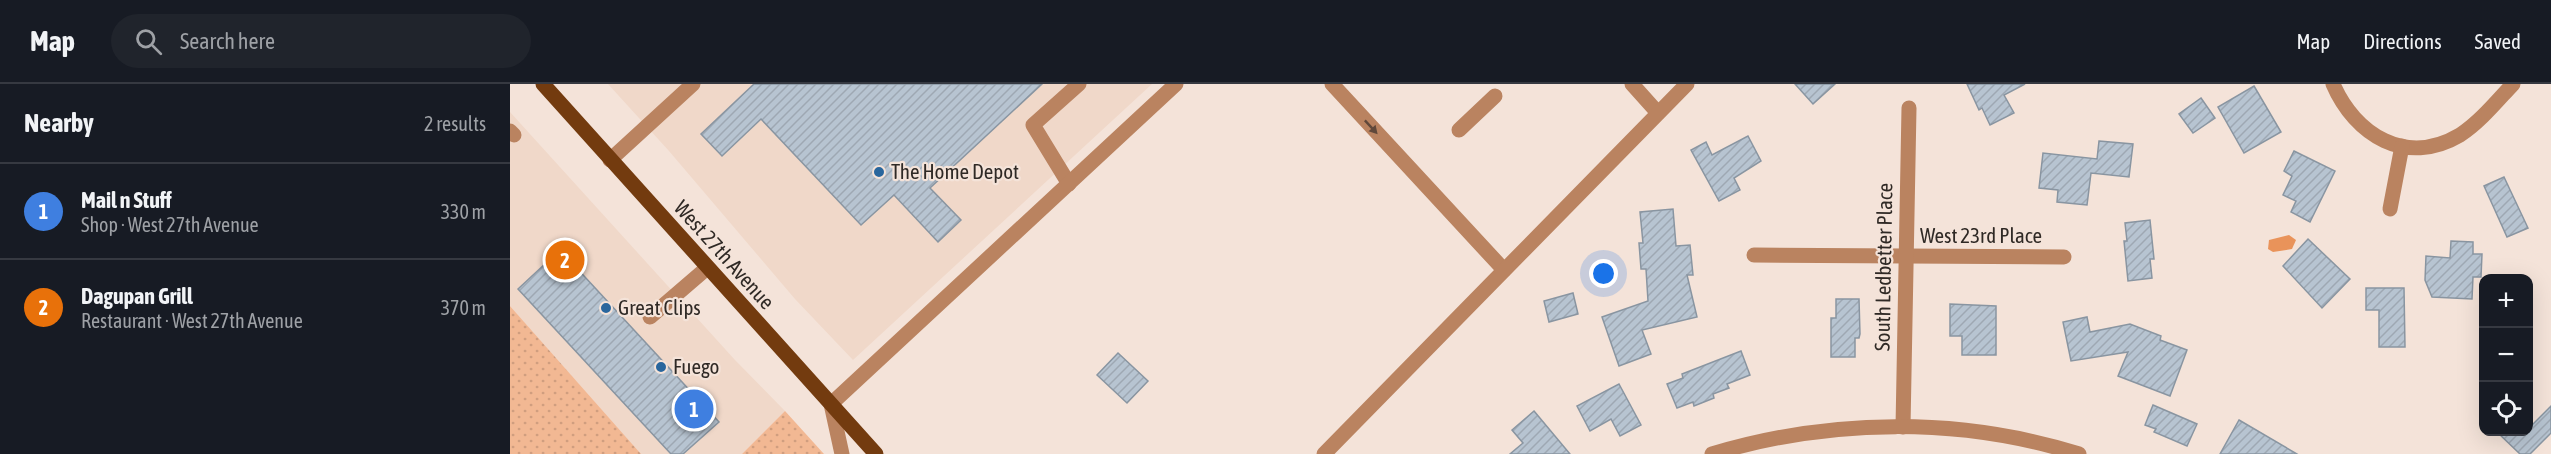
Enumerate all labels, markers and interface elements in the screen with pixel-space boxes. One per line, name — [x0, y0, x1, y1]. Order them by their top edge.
search box — [111, 14, 531, 68]
text: Map — [30, 25, 75, 57]
icon: search — [132, 25, 165, 58]
text: Search here — [180, 28, 275, 54]
text: Map — [2296, 29, 2330, 53]
text: Directions — [2363, 29, 2442, 53]
text: Saved — [2475, 29, 2521, 53]
text: Nearby — [24, 108, 94, 138]
text: 2 results — [424, 112, 486, 135]
one-way arrow — [1364, 119, 1377, 134]
place label: The Home Depot — [891, 159, 1019, 183]
marker: The Home Depot — [872, 165, 886, 179]
street label: South Ledbetter Place — [1870, 183, 1896, 351]
text: Mail n Stuff — [81, 187, 172, 213]
street label: West 27th Avenue — [670, 195, 780, 313]
text: 1 — [39, 200, 48, 223]
text: 330 m — [441, 200, 486, 223]
text: Shop · West 27th Avenue — [81, 213, 259, 236]
street label: West 23rd Place — [1920, 223, 2042, 247]
pin: 2 — [546, 238, 584, 282]
your location — [1589, 259, 1618, 288]
map controls — [2479, 274, 2533, 436]
button: + — [2479, 274, 2533, 328]
text: Dagupan Grill — [81, 283, 193, 309]
place label: Great Clips — [618, 295, 701, 319]
text: 2 — [39, 296, 48, 319]
text: 370 m — [441, 296, 486, 319]
marker: Great Clips — [599, 301, 613, 315]
text: Restaurant · West 27th Avenue — [81, 309, 303, 332]
button: − — [2479, 328, 2533, 382]
place label: Fuego — [673, 354, 719, 378]
marker: Fuego — [654, 360, 668, 374]
button: locate — [2479, 382, 2533, 436]
pin: 1 — [674, 386, 714, 432]

